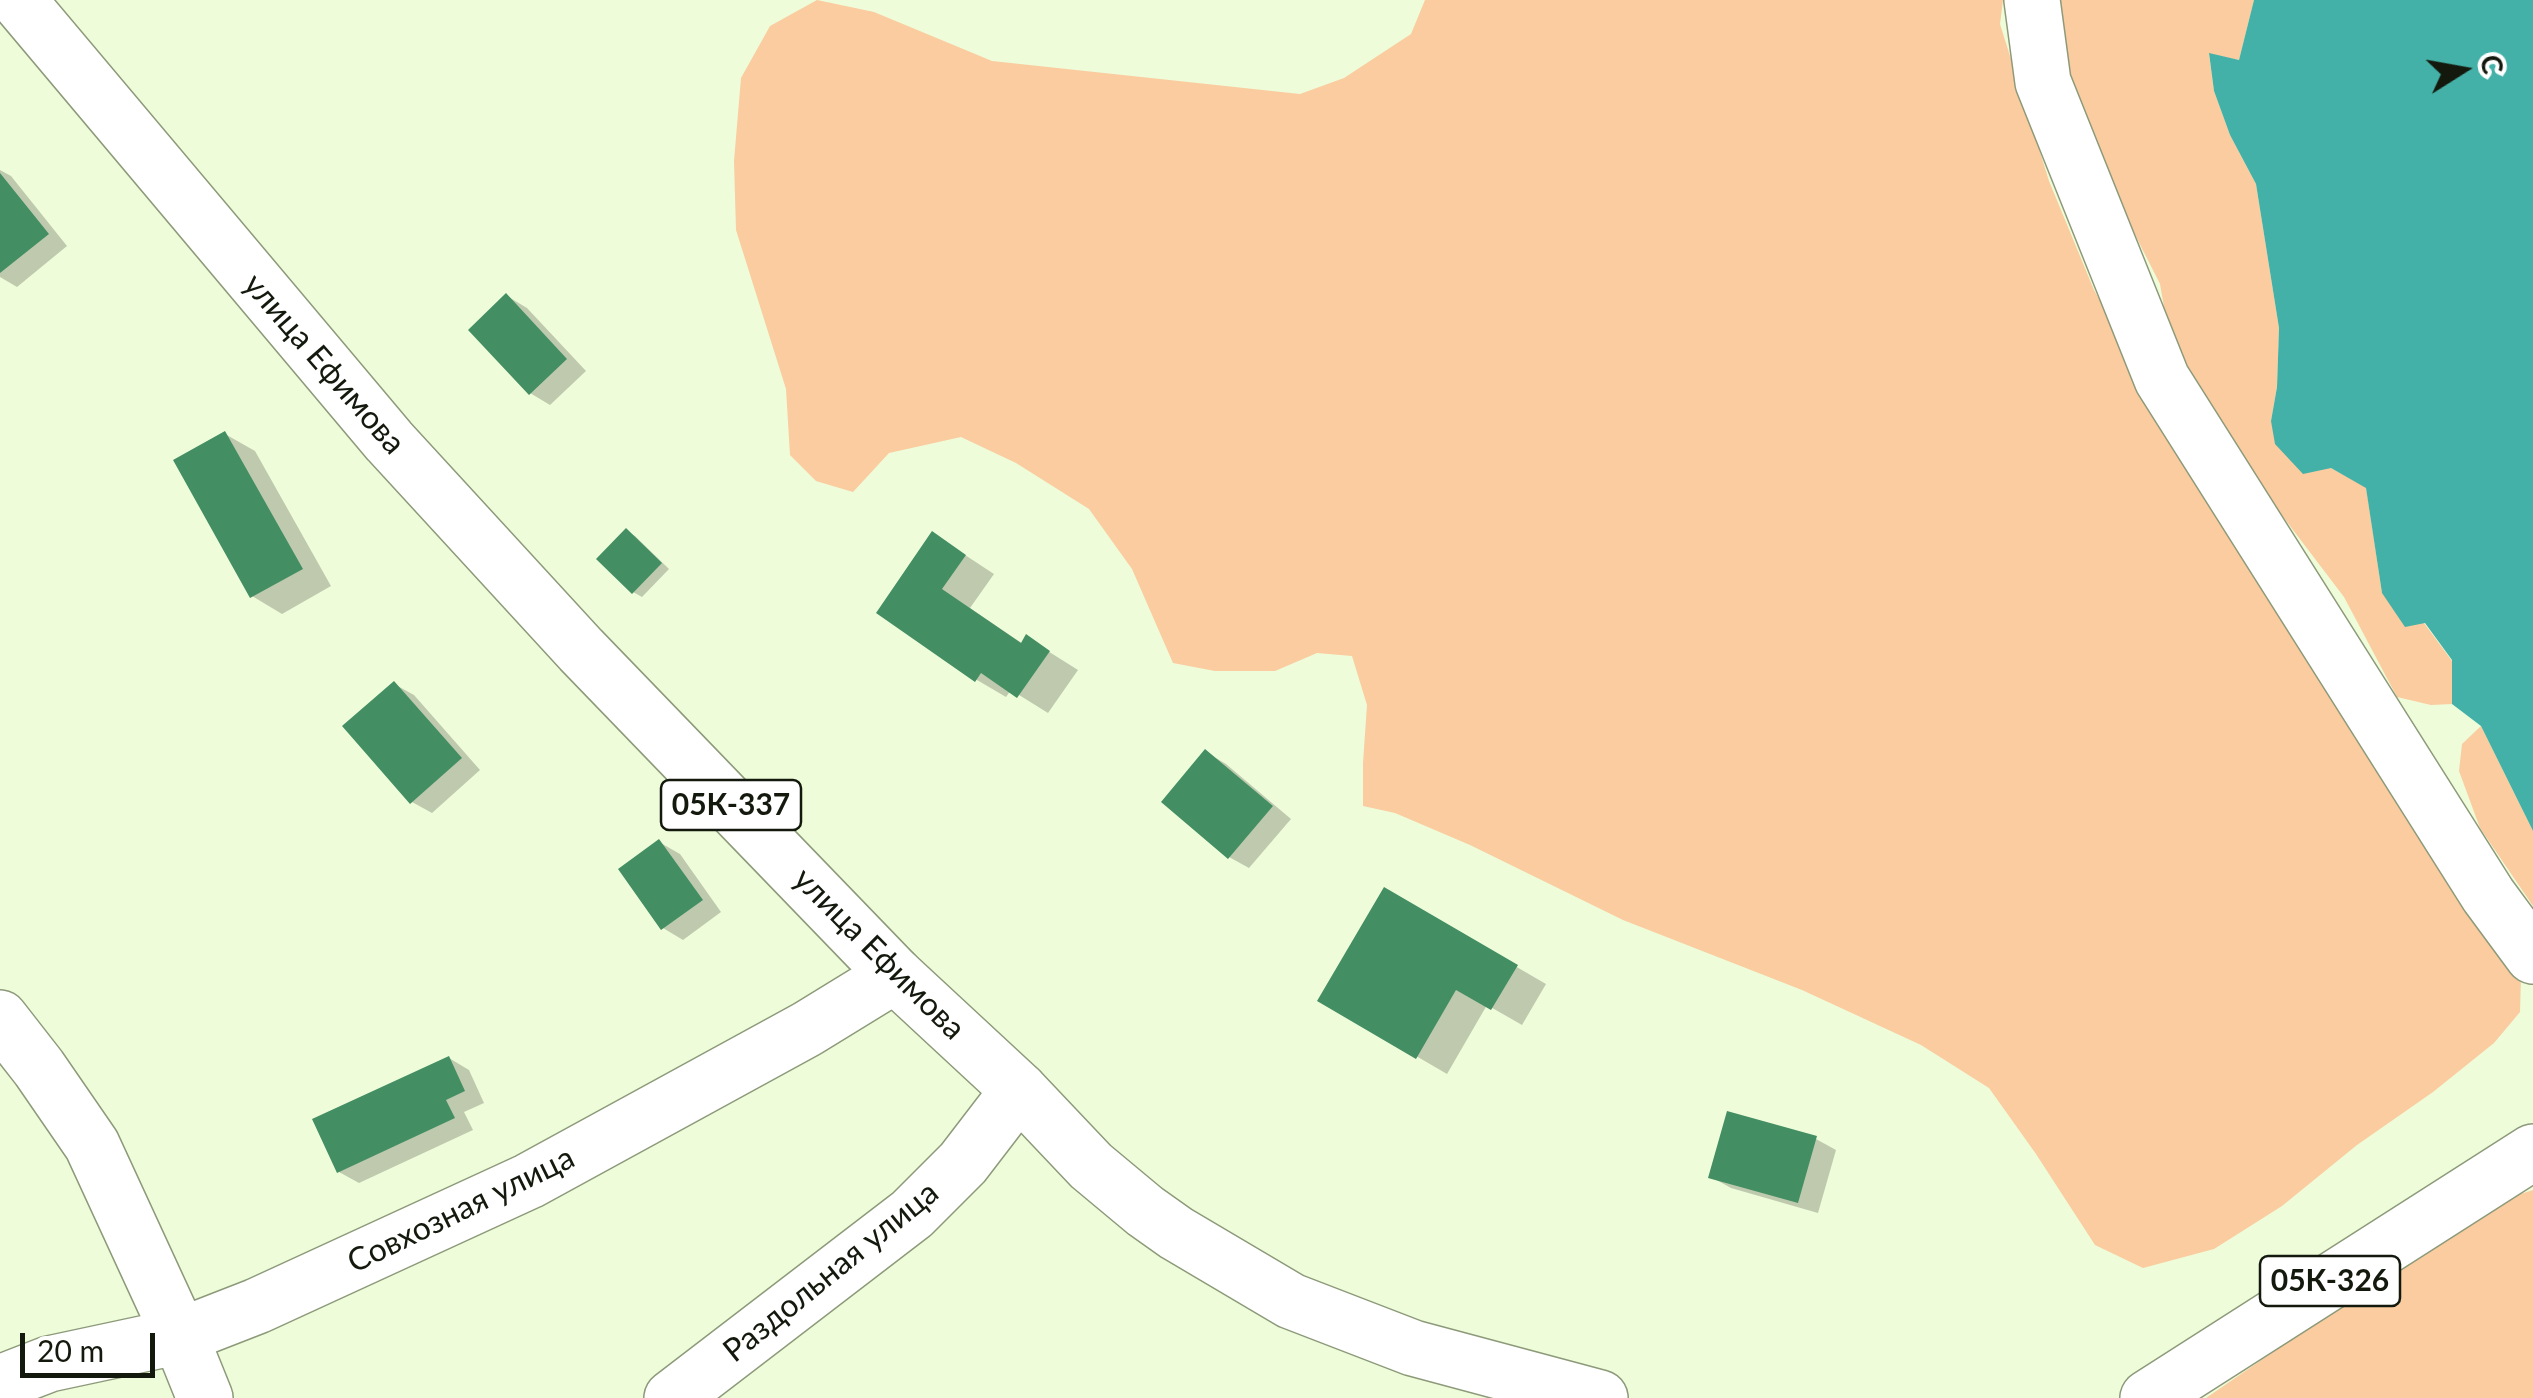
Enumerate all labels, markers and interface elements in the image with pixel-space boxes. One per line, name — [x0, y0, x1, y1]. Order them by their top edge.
north arrow — [2413, 20, 2513, 120]
text: С — [2474, 52, 2511, 77]
street label: улица Ефимова — [235, 266, 413, 462]
road number: 05К-337 — [661, 780, 801, 830]
street label: улица Ефимова — [785, 860, 973, 1048]
street label: Совхозная улица — [341, 1139, 581, 1281]
street label: Раздольная улица — [716, 1174, 946, 1370]
road number: 05К-326 — [2260, 1256, 2400, 1306]
scale bar — [25, 1313, 160, 1375]
text: 20 m — [37, 1332, 104, 1368]

